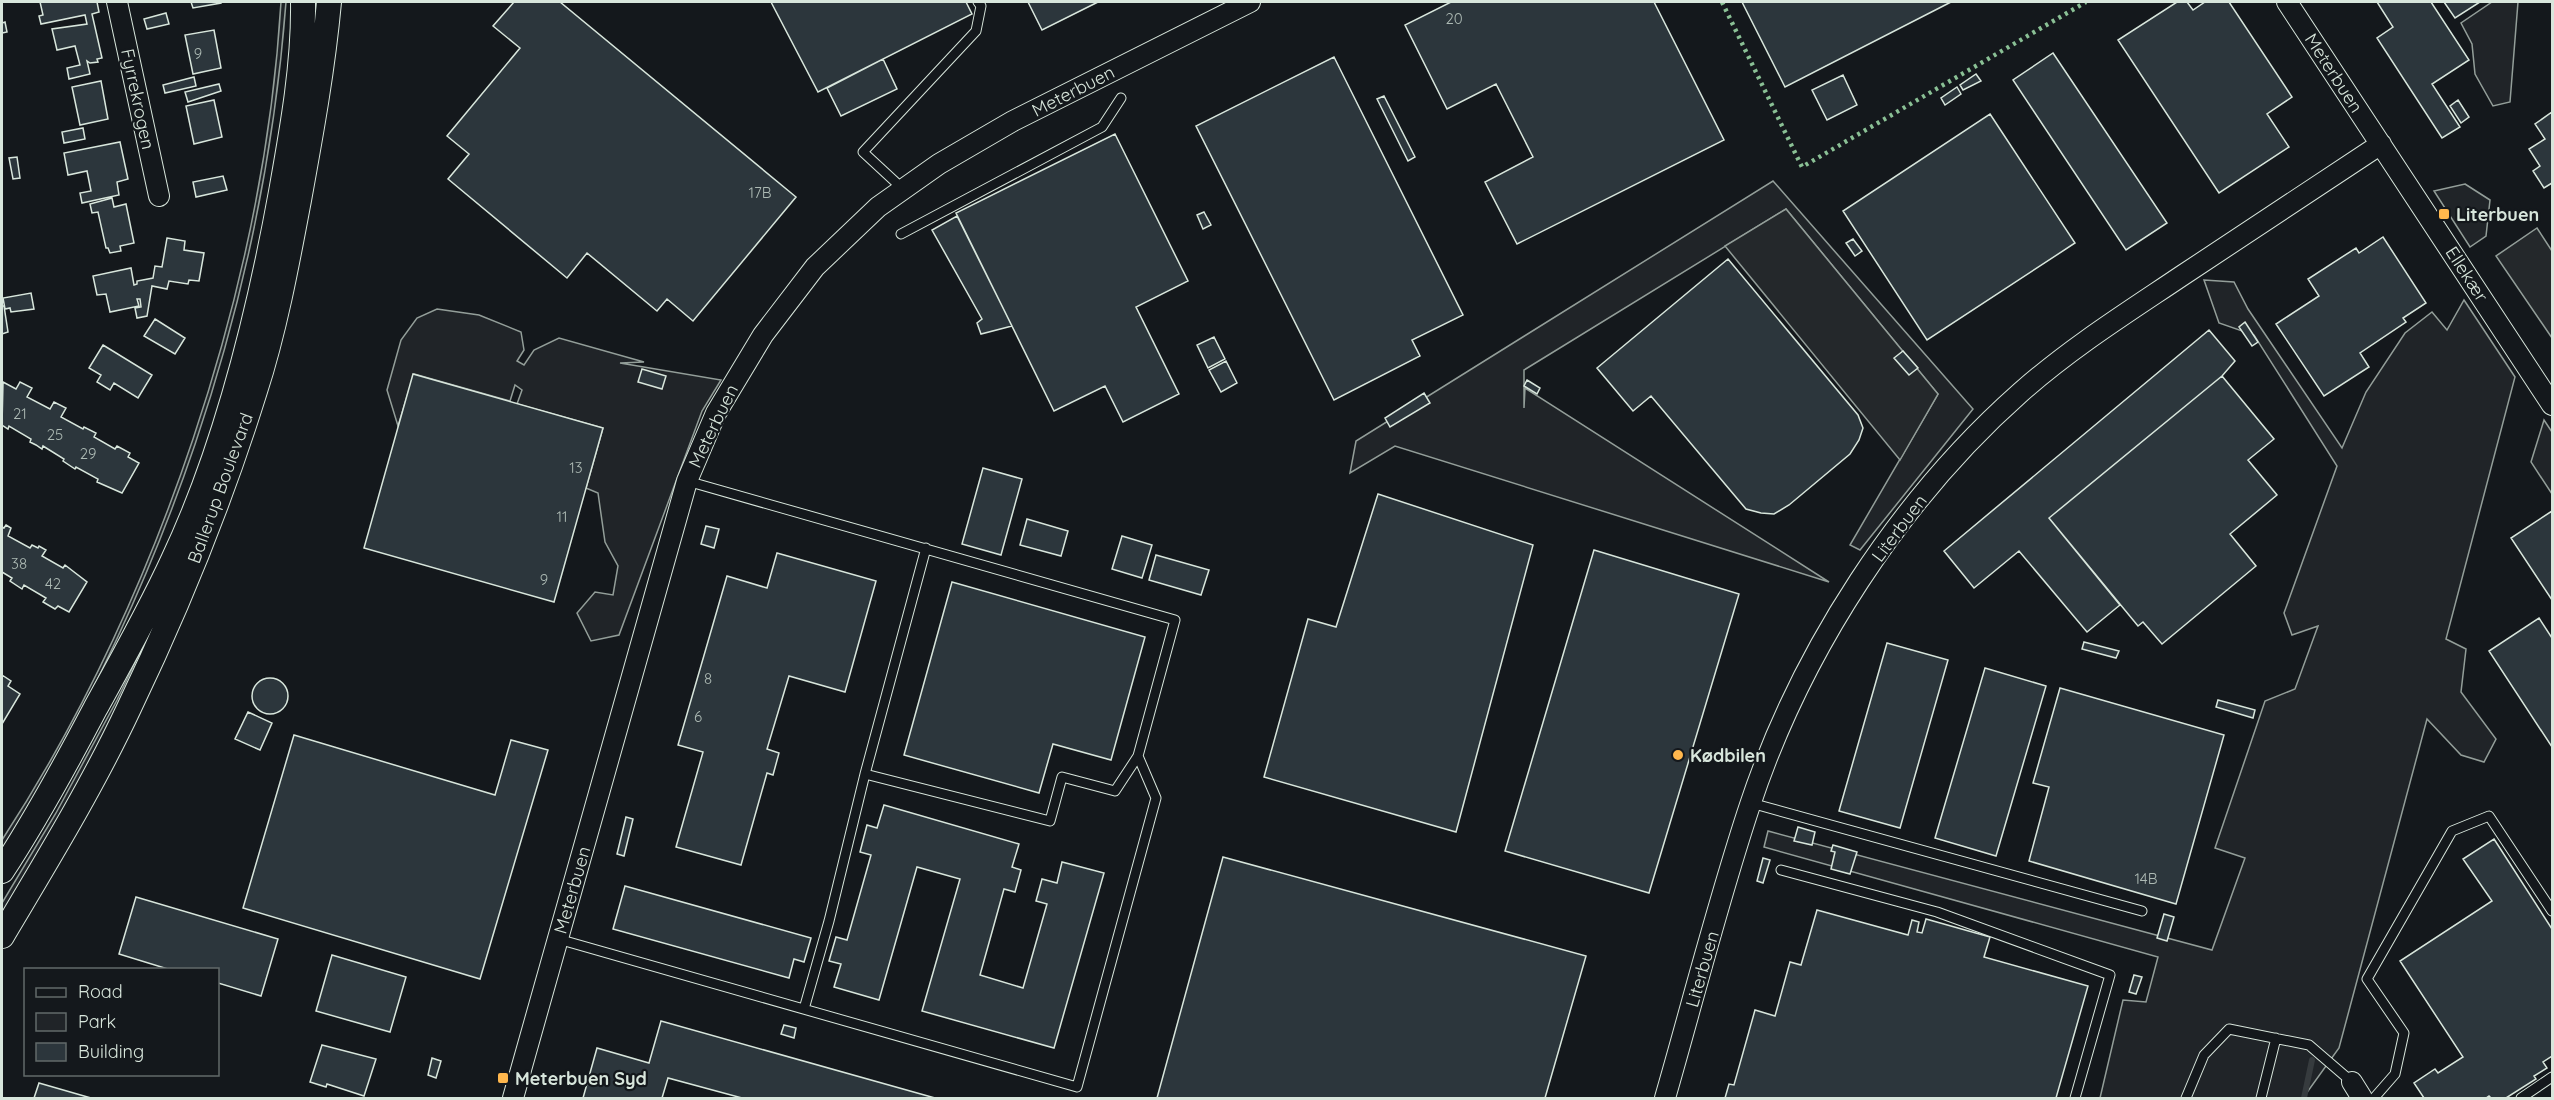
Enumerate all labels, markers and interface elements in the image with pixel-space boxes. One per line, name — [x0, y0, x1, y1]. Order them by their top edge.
house number: 20 — [1445, 9, 1463, 28]
street label: Meterbuen — [2300, 29, 2368, 117]
house number: 9 — [194, 44, 202, 63]
street label: Fyrrekrogen — [116, 46, 160, 152]
street label: Meterbuen — [1028, 60, 1118, 122]
house number: 17B — [748, 183, 772, 202]
place label: Literbuen — [2456, 203, 2539, 226]
marker: Literbuen — [2437, 207, 2451, 221]
street label: Ellekær — [2441, 242, 2493, 306]
street label: Meterbuen — [683, 381, 743, 471]
house number: 21 — [13, 404, 27, 423]
street label: Ballerup Boulevard — [182, 410, 258, 566]
house number: 25 — [47, 425, 63, 444]
house number: 29 — [80, 444, 96, 463]
house number: 13 — [569, 458, 583, 477]
street label: Literbuen — [1866, 490, 1932, 566]
house number: 11 — [556, 507, 568, 526]
house number: 38 — [11, 554, 27, 573]
house number: 9 — [540, 570, 548, 589]
house number: 42 — [45, 574, 61, 593]
house number: 8 — [704, 669, 712, 688]
house number: 6 — [694, 707, 702, 726]
place label: Kødbilen — [1690, 744, 1766, 767]
marker: Kødbilen — [1671, 748, 1685, 762]
street label: Meterbuen — [549, 844, 595, 936]
house number: 14B — [2135, 869, 2158, 888]
street label: Literbuen — [1680, 928, 1724, 1010]
legend — [24, 968, 219, 1076]
text: Road — [78, 980, 123, 1003]
text: Park — [78, 1010, 116, 1033]
text: Building — [78, 1040, 144, 1063]
place label: Meterbuen Syd — [515, 1067, 647, 1090]
marker: Meterbuen Syd — [496, 1071, 510, 1085]

